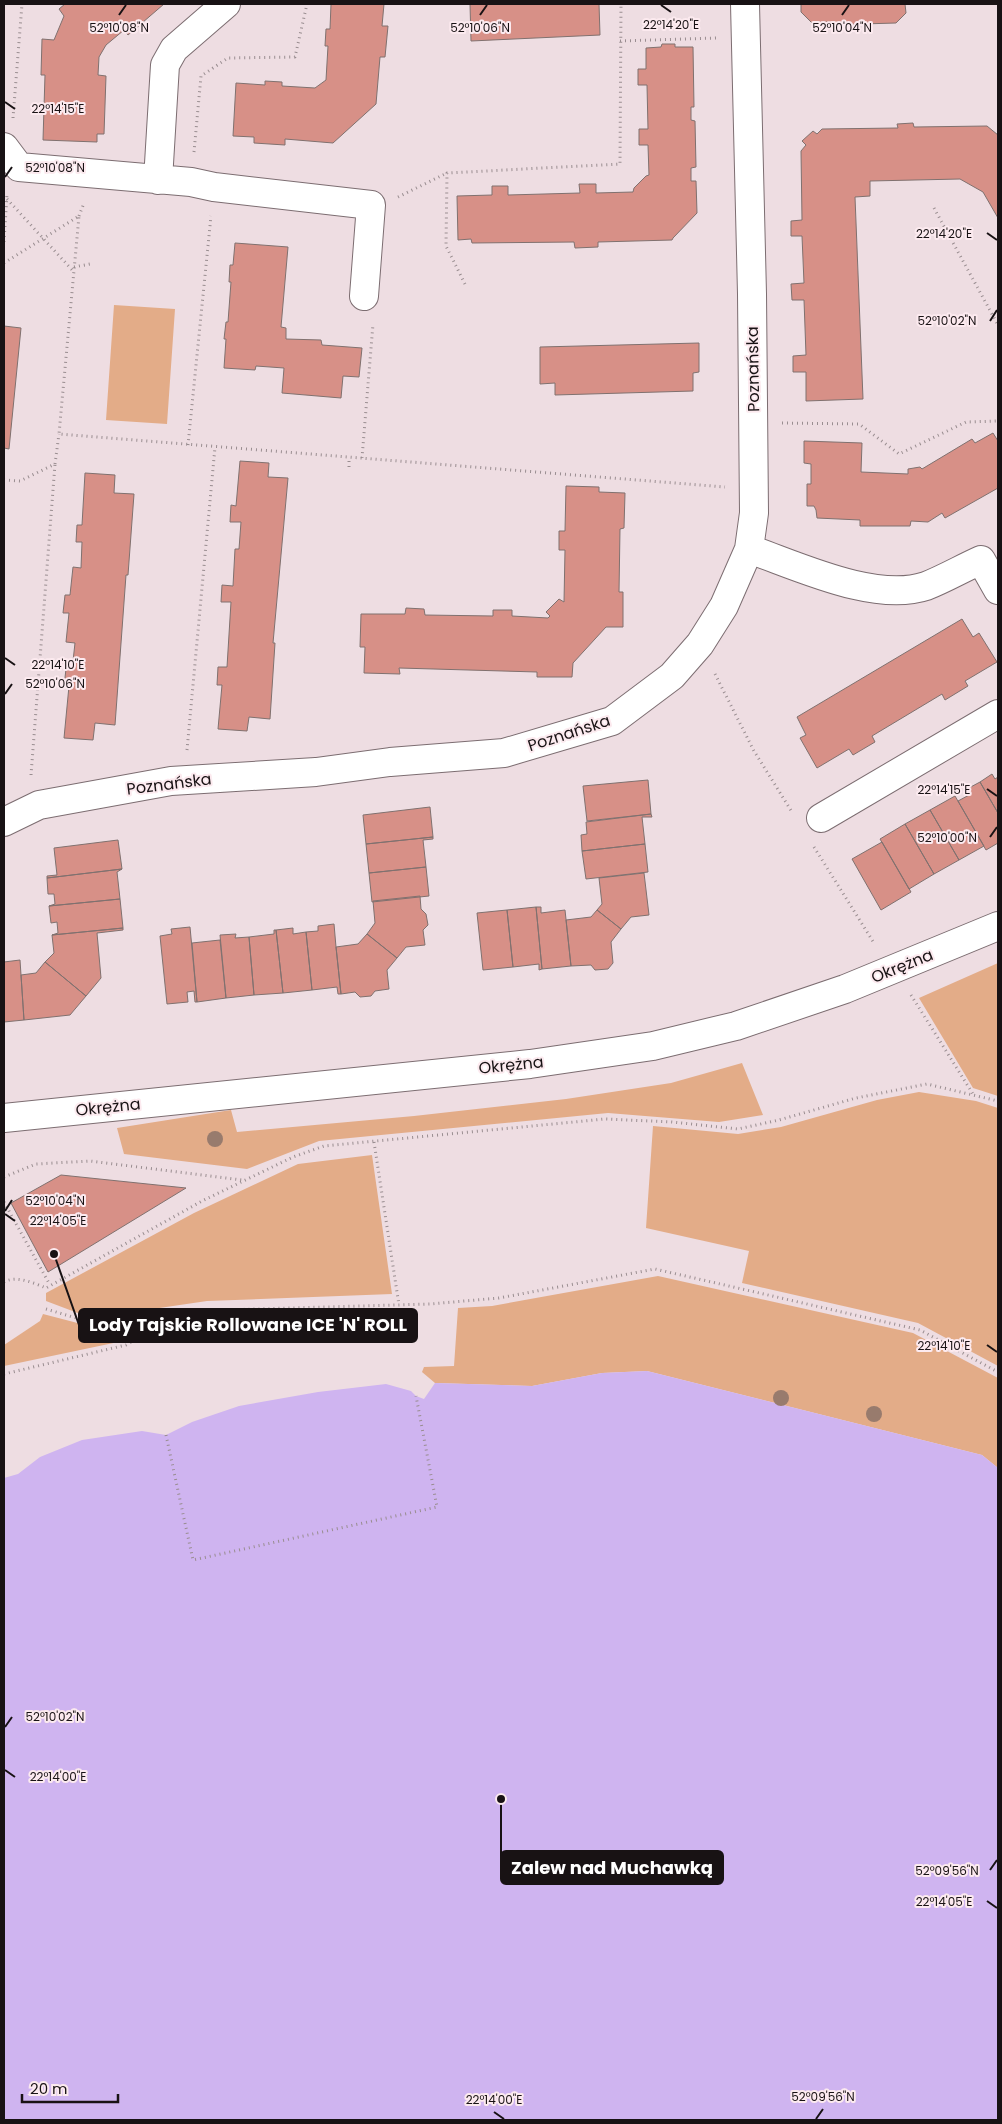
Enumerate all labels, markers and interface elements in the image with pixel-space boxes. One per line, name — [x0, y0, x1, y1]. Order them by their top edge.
text: 22°14'20"E — [643, 16, 699, 33]
text: 52°10'08"N — [89, 19, 149, 36]
text: 52°10'06"N — [450, 19, 510, 36]
text: 52°10'04"N — [812, 19, 872, 36]
text: 22°14'15"E — [31, 100, 85, 117]
text: 52°10'08"N — [25, 159, 85, 176]
text: 22°14'20"E — [916, 225, 972, 242]
text: 52°10'02"N — [917, 312, 977, 329]
street label: Poznańska — [741, 326, 765, 412]
text: 22°14'10"E — [31, 656, 85, 673]
text: 52°10'06"N — [25, 675, 85, 692]
street label: Poznańska — [525, 709, 613, 757]
street label: Poznańska — [125, 767, 213, 801]
text: 22°14'15"E — [917, 781, 971, 798]
text: 52°10'00"N — [917, 829, 977, 846]
street label: Okrężna — [868, 943, 936, 989]
street label: Okrężna — [477, 1050, 545, 1080]
street label: Okrężna — [74, 1092, 142, 1122]
text: 52°10'04"N — [25, 1192, 85, 1209]
text: 22°14'05"E — [30, 1212, 86, 1229]
callout: Lody Tajskie Rollowane ICE 'N' ROLL — [79, 1309, 417, 1342]
text: Lody Tajskie Rollowane ICE 'N' ROLL — [89, 1312, 407, 1337]
text: 22°14'10"E — [917, 1337, 971, 1354]
text: 52°10'02"N — [25, 1708, 85, 1725]
text: 22°14'00"E — [30, 1768, 86, 1785]
callout: Zalew nad Muchawką — [501, 1851, 723, 1884]
text: Zalew nad Muchawką — [511, 1855, 713, 1880]
text: 52°09'56"N — [915, 1862, 979, 1879]
text: 22°14'05"E — [916, 1893, 972, 1910]
scale bar — [22, 2072, 119, 2104]
text: 20 m — [30, 2078, 68, 2099]
text: 52°09'56"N — [791, 2088, 855, 2105]
text: 22°14'00"E — [466, 2091, 522, 2108]

